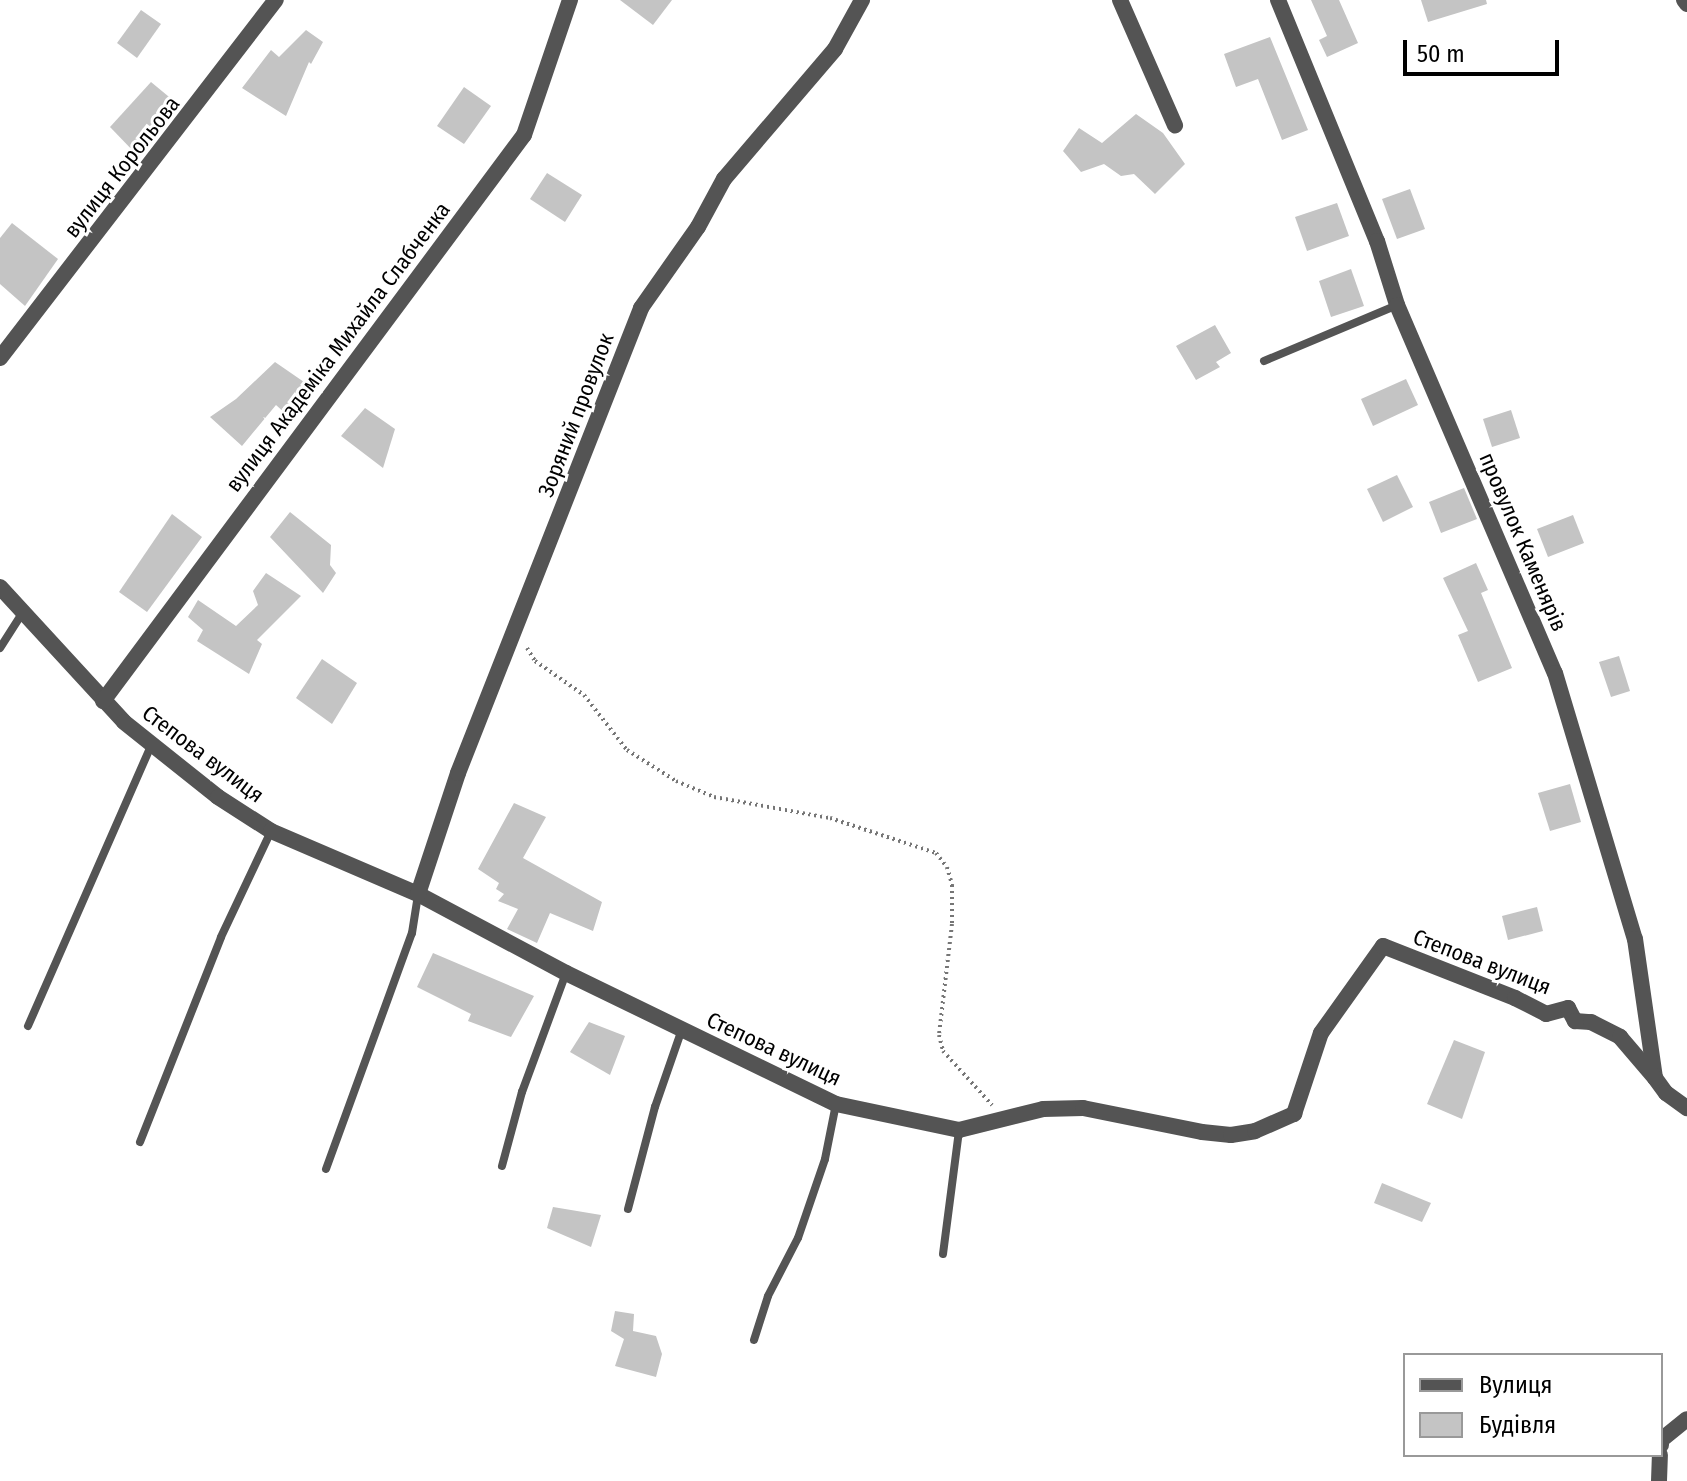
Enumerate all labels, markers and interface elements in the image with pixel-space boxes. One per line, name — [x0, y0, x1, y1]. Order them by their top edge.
scale bar — [1407, 24, 1563, 74]
text: 50 m — [1417, 40, 1465, 68]
street label: вулиця Корольова — [59, 91, 185, 243]
street label: вулиця Академіка Михайла Слабченка — [220, 197, 456, 497]
street label: Зоряний провулок — [533, 329, 619, 501]
street label: провулок Каменярів — [1473, 449, 1573, 635]
street label: Степова вулиця — [137, 700, 269, 808]
street label: Степова вулиця — [1409, 924, 1555, 1000]
street label: Степова вулиця — [703, 1006, 845, 1092]
legend — [1403, 1353, 1663, 1457]
text: Вулиця — [1479, 1371, 1552, 1399]
text: Будівля — [1479, 1411, 1556, 1439]

